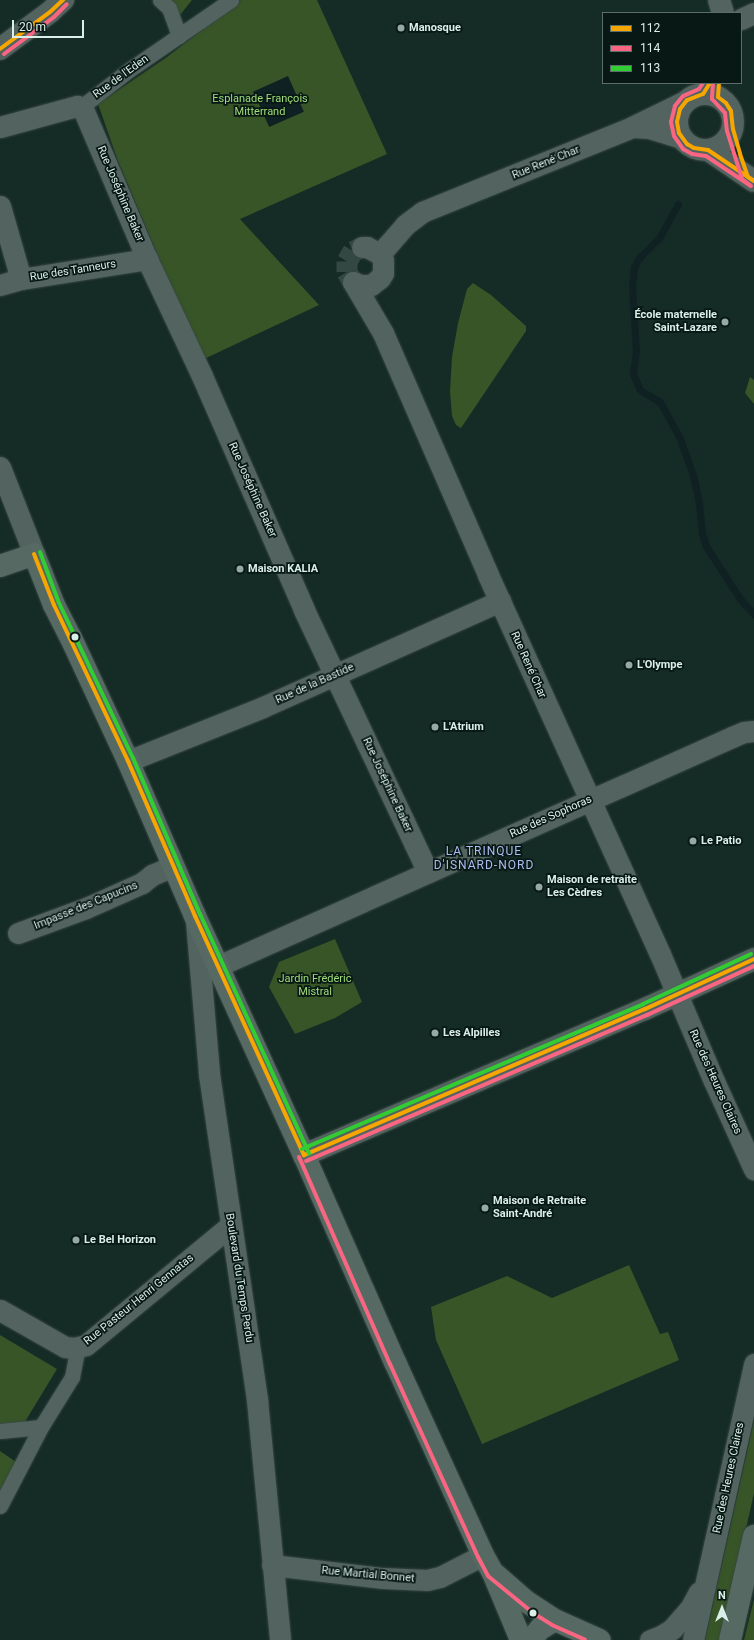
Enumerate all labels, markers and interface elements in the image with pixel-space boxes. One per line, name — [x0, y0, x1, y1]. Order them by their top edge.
scale bar — [14, 12, 86, 38]
legend — [602, 12, 742, 84]
text: 20 m — [19, 20, 46, 34]
place label: Manosque — [409, 21, 461, 35]
text: 112 — [640, 21, 660, 35]
marker: Manosque — [396, 23, 406, 33]
text: 114 — [640, 41, 660, 55]
street label: Rue de l'Eden — [91, 53, 151, 101]
text: 113 — [640, 61, 660, 75]
park label: Esplanade François Mitterrand — [212, 93, 308, 119]
street label: Rue René Char — [510, 143, 582, 183]
street label: Rue Joséphine Baker — [94, 144, 146, 244]
street label: Rue des Tanneurs — [29, 258, 117, 284]
place label: École maternelle Saint-Lazare — [634, 309, 717, 335]
marker: École maternelle Saint-Lazare — [720, 317, 730, 327]
street label: Rue Joséphine Baker — [225, 440, 279, 540]
place label: Maison KALIA — [248, 562, 318, 576]
marker: Maison KALIA — [235, 564, 245, 574]
street label: Rue René Char — [507, 630, 549, 700]
unlabelled marker — [70, 632, 80, 642]
place label: L'Olympe — [637, 658, 682, 672]
marker: L'Olympe — [624, 660, 634, 670]
street label: Rue de la Bastide — [274, 661, 356, 707]
place label: L'Atrium — [443, 720, 484, 734]
marker: L'Atrium — [430, 722, 440, 732]
street label: Rue Joséphine Baker — [359, 736, 415, 834]
street label: Rue des Sophoras — [508, 793, 594, 841]
place label: Le Patio — [701, 834, 741, 848]
marker: Le Patio — [688, 836, 698, 846]
district label: LA TRINQUE D'ISNARD-NORD — [434, 845, 534, 873]
place label: Maison de retraite Les Cèdres — [547, 874, 637, 900]
street label: Impasse des Capucins — [32, 879, 140, 933]
marker: Maison de retraite Les Cèdres — [534, 882, 544, 892]
park label: Jardin Frédéric Mistral — [279, 973, 351, 999]
place label: Les Alpilles — [443, 1026, 500, 1040]
marker: Les Alpilles — [430, 1028, 440, 1038]
street label: Rue des Heures Claires — [686, 1028, 744, 1136]
place label: Maison de Retraite Saint-André — [493, 1195, 586, 1221]
marker: Maison de Retraite Saint-André — [480, 1203, 490, 1213]
street label: Boulevard du Temps Perdu — [222, 1212, 256, 1344]
place label: Le Bel Horizon — [84, 1233, 156, 1247]
marker: Le Bel Horizon — [71, 1235, 81, 1245]
street label: Rue Pasteur Henri Gennatas — [81, 1252, 197, 1348]
street label: Rue des Heures Claires — [711, 1421, 747, 1535]
street label: Rue Martial Bonnet — [321, 1564, 415, 1586]
north arrow — [702, 1588, 742, 1628]
text: N — [718, 1589, 726, 1602]
unlabelled marker — [528, 1608, 538, 1618]

